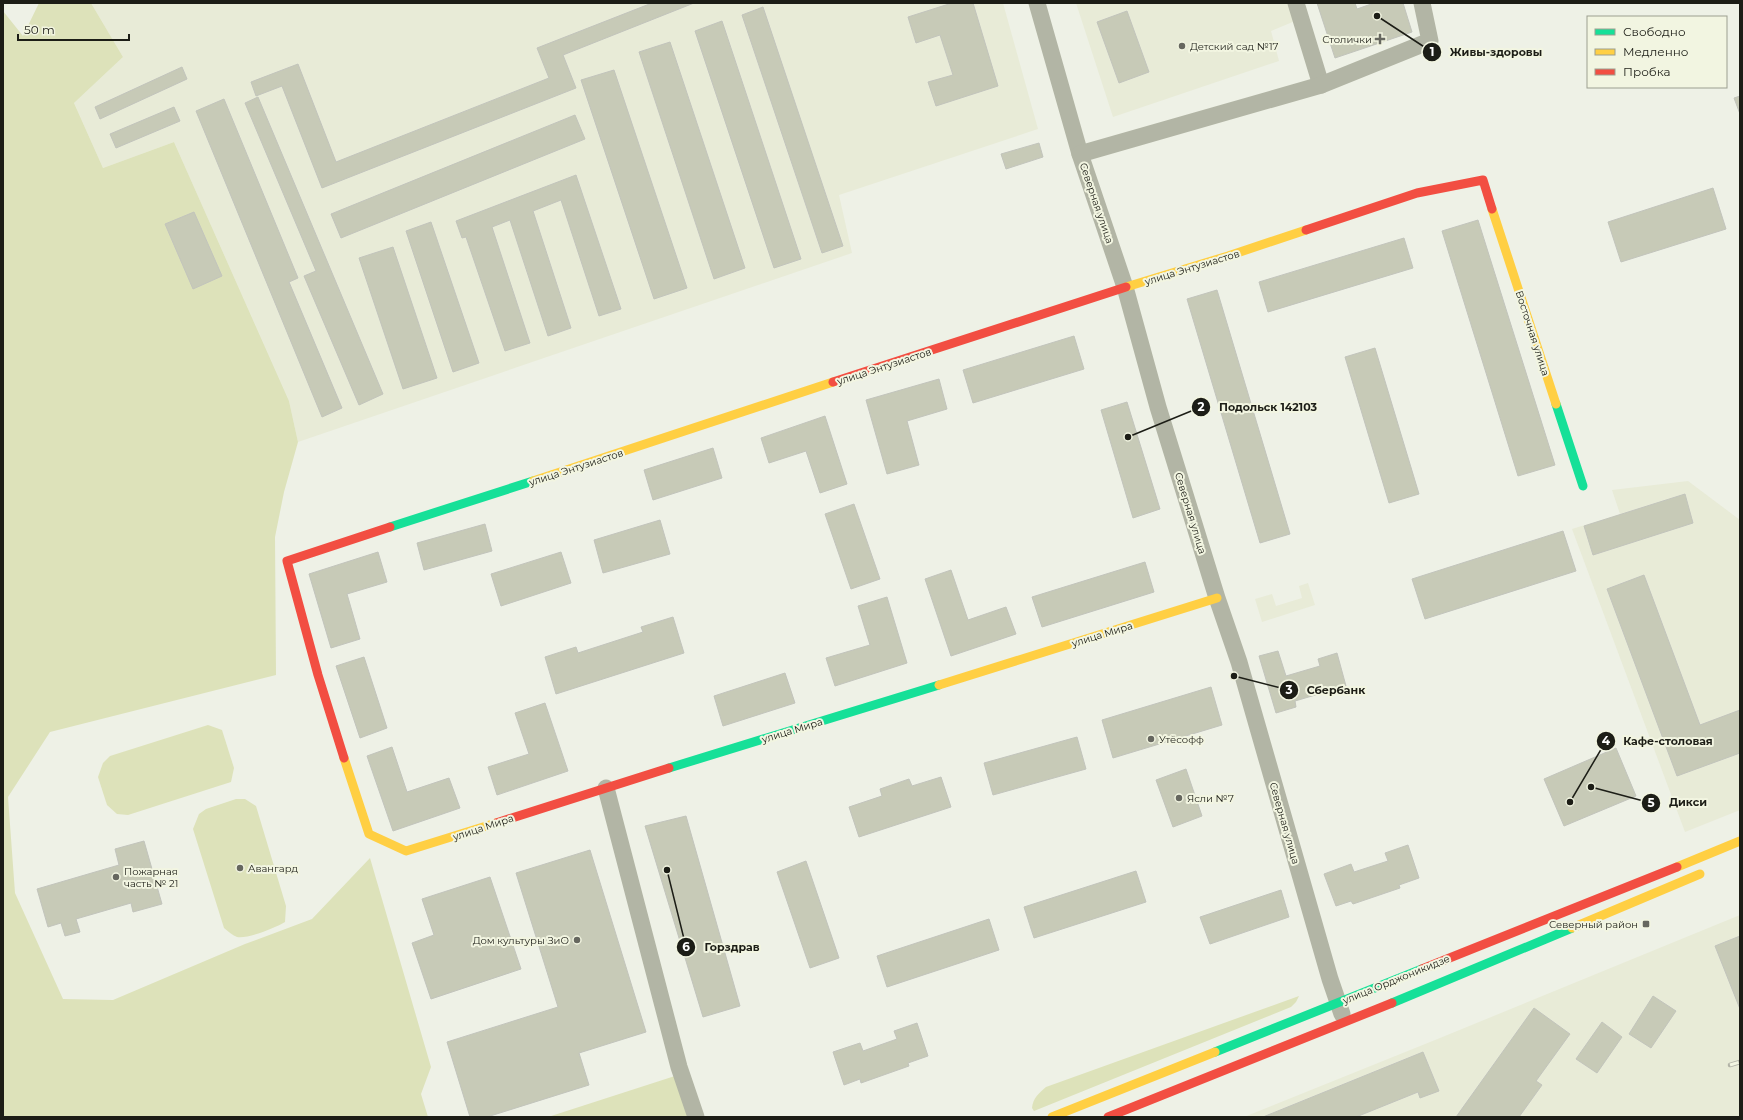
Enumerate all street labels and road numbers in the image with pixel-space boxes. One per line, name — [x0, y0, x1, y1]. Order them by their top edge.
street label: Северная улица — [1077, 161, 1116, 245]
street label: улица Энтузиастов — [1142, 247, 1241, 288]
street label: Восточная улица — [1513, 289, 1552, 377]
street label: улица Энтузиастов — [834, 345, 933, 388]
street label: улица Энтузиастов — [526, 446, 625, 489]
street label: Северная улица — [1172, 471, 1209, 556]
street label: улица Мира — [1069, 619, 1134, 650]
street label: улица Мира — [759, 715, 824, 746]
street label: Северная улица — [1267, 781, 1302, 866]
street label: улица Мира — [450, 812, 515, 844]
street label: улица Орджоникидзе — [1340, 952, 1452, 1007]

